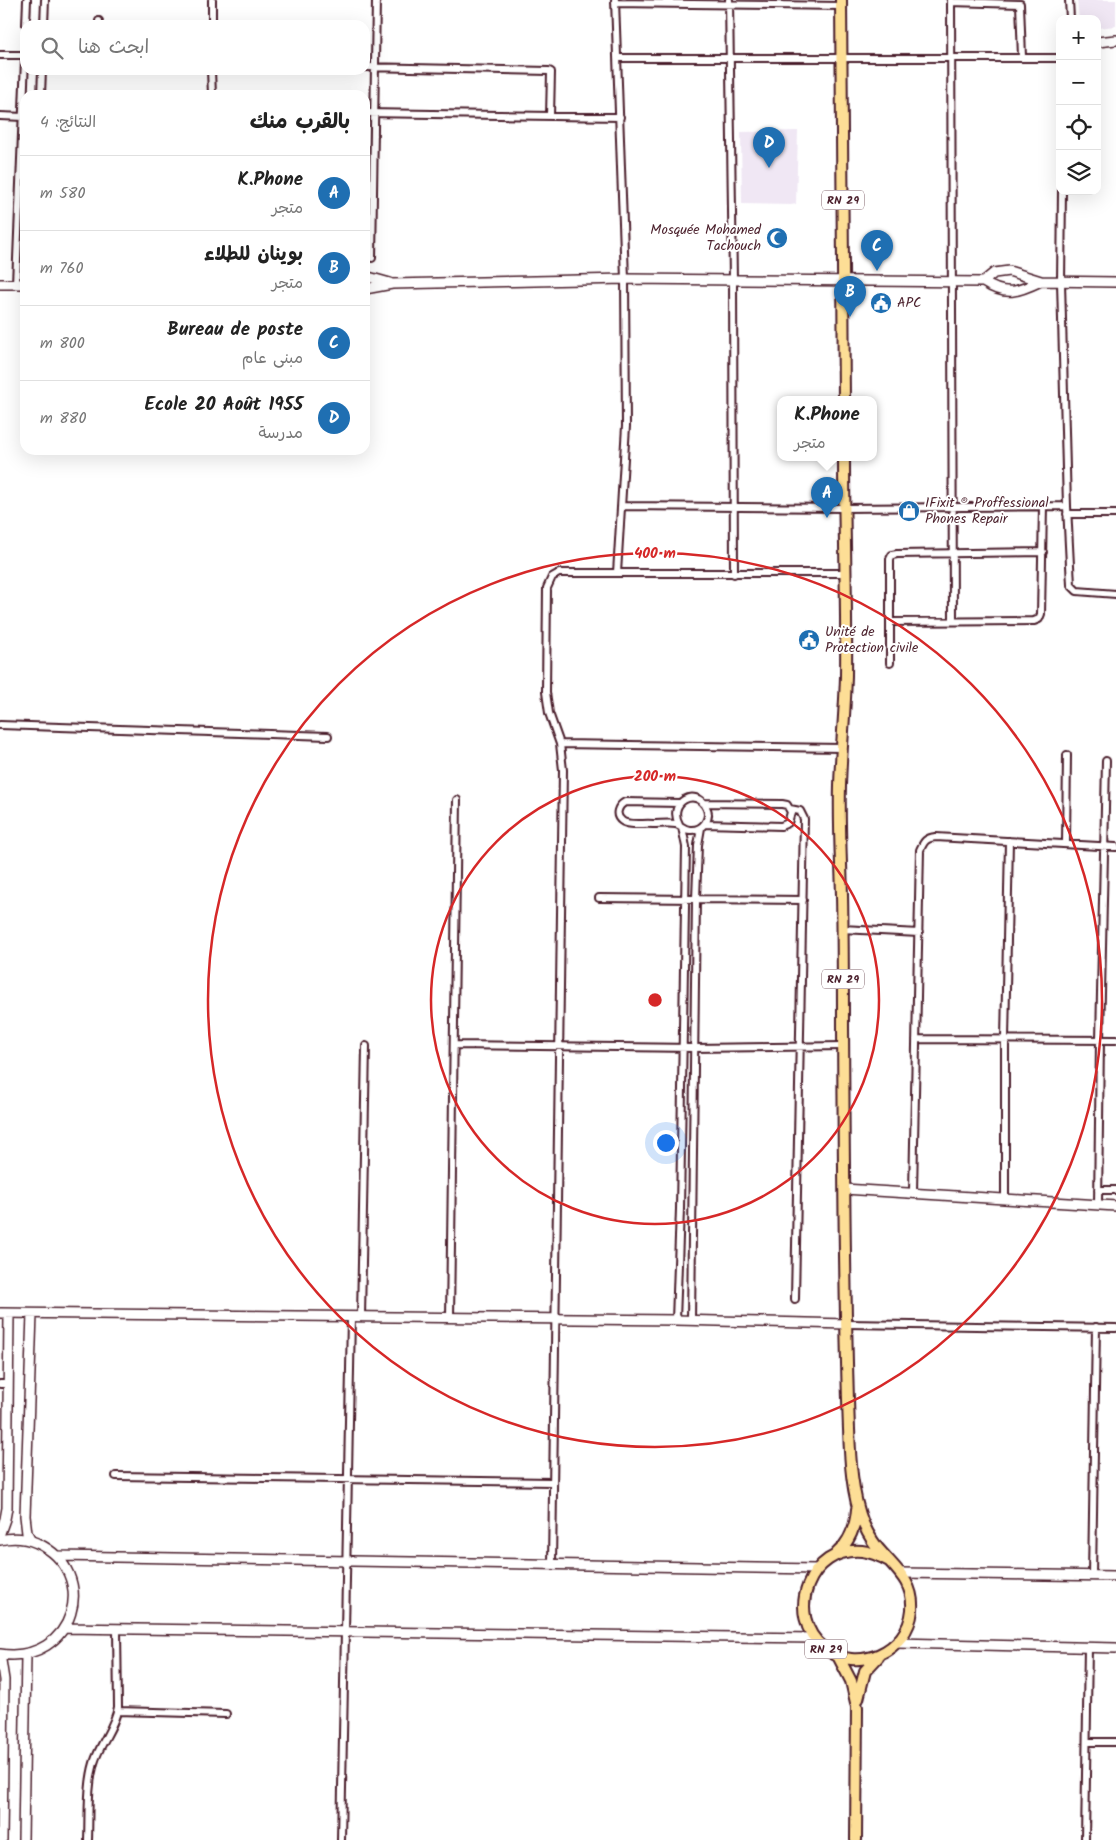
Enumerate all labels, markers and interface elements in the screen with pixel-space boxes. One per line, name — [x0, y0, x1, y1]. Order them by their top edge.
map controls — [1056, 15, 1101, 195]
button: + — [1056, 15, 1101, 60]
search box — [20, 20, 370, 75]
text: ابحث هنا — [78, 33, 149, 63]
icon: search — [38, 34, 66, 62]
button: − — [1056, 60, 1101, 105]
button: locate — [1056, 105, 1101, 150]
text: بالقرب منك — [250, 106, 350, 139]
text: النتائج: 4 — [40, 110, 96, 135]
pin: D — [753, 127, 785, 168]
button: layers — [1056, 150, 1101, 195]
text: K.Phone — [237, 165, 303, 195]
text: 580 m — [40, 181, 85, 206]
text: A — [329, 181, 339, 206]
road number: RN 29 — [822, 190, 864, 210]
text: متجر — [272, 196, 303, 221]
place label: Mosquée Mohamed Tachouch — [650, 219, 762, 257]
mosque icon: Mosquée Mohamed Tachouch — [765, 226, 789, 250]
pin: C — [861, 230, 893, 271]
text: بوينان للطلاء — [204, 240, 303, 270]
text: 760 m — [40, 256, 83, 281]
text: B — [329, 256, 339, 281]
text: متجر — [272, 271, 303, 296]
pin: B — [834, 276, 866, 317]
public building icon: APC — [869, 291, 893, 315]
place label: APC — [897, 292, 922, 314]
text: Bureau de poste — [167, 315, 303, 345]
text: 800 m — [40, 331, 85, 356]
text: C — [329, 331, 339, 356]
text: مبنى عام — [242, 346, 303, 371]
text: Ecole 20 Août 1955 — [145, 390, 303, 420]
popup — [777, 396, 877, 461]
text: K.Phone — [794, 400, 860, 430]
text: 880 m — [40, 406, 86, 431]
text: D — [329, 406, 339, 431]
text: مدرسة — [258, 421, 303, 446]
text: متجر — [794, 431, 826, 456]
pin: A — [811, 477, 843, 518]
place label: IFixit ® Proffessional Phones Repair — [925, 492, 1049, 530]
shop icon: IFixit ® Proffessional Phones Repair — [897, 499, 921, 523]
text: 400 m — [634, 542, 676, 566]
place label: Unité de Protection civile — [825, 621, 919, 659]
public building icon: Unité de Protection civile — [797, 628, 821, 652]
text: 200 m — [634, 765, 676, 789]
road number: RN 29 — [822, 970, 864, 989]
centre of rings — [646, 991, 664, 1009]
your location — [653, 1130, 679, 1156]
road number: RN 29 — [805, 1640, 847, 1658]

